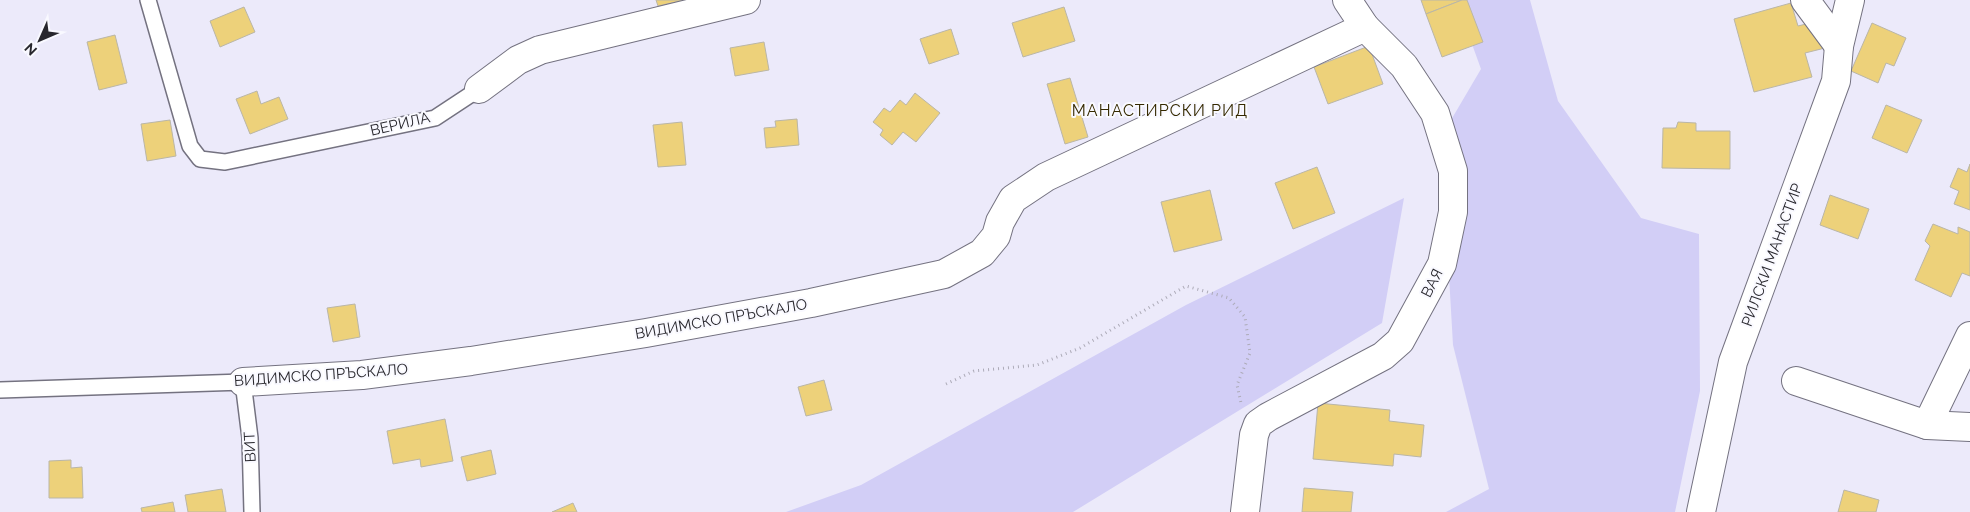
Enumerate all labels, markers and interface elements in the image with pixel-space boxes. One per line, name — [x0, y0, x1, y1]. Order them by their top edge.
north arrow — [15, 15, 65, 65]
text: N — [21, 40, 40, 59]
district label: МАНАСТИРСКИ РИД — [1072, 101, 1248, 120]
street label: ВЕРИЛА — [368, 108, 432, 140]
street label: РИЛСКИ МАНАСТИР — [1738, 181, 1806, 329]
street label: ВАЯ — [1417, 266, 1447, 300]
street label: ВИДИМСКО ПРЪСКАЛО — [634, 295, 808, 343]
street label: ВИДИМСКО ПРЪСКАЛО — [233, 360, 409, 390]
street label: ВИТ — [240, 431, 260, 463]

